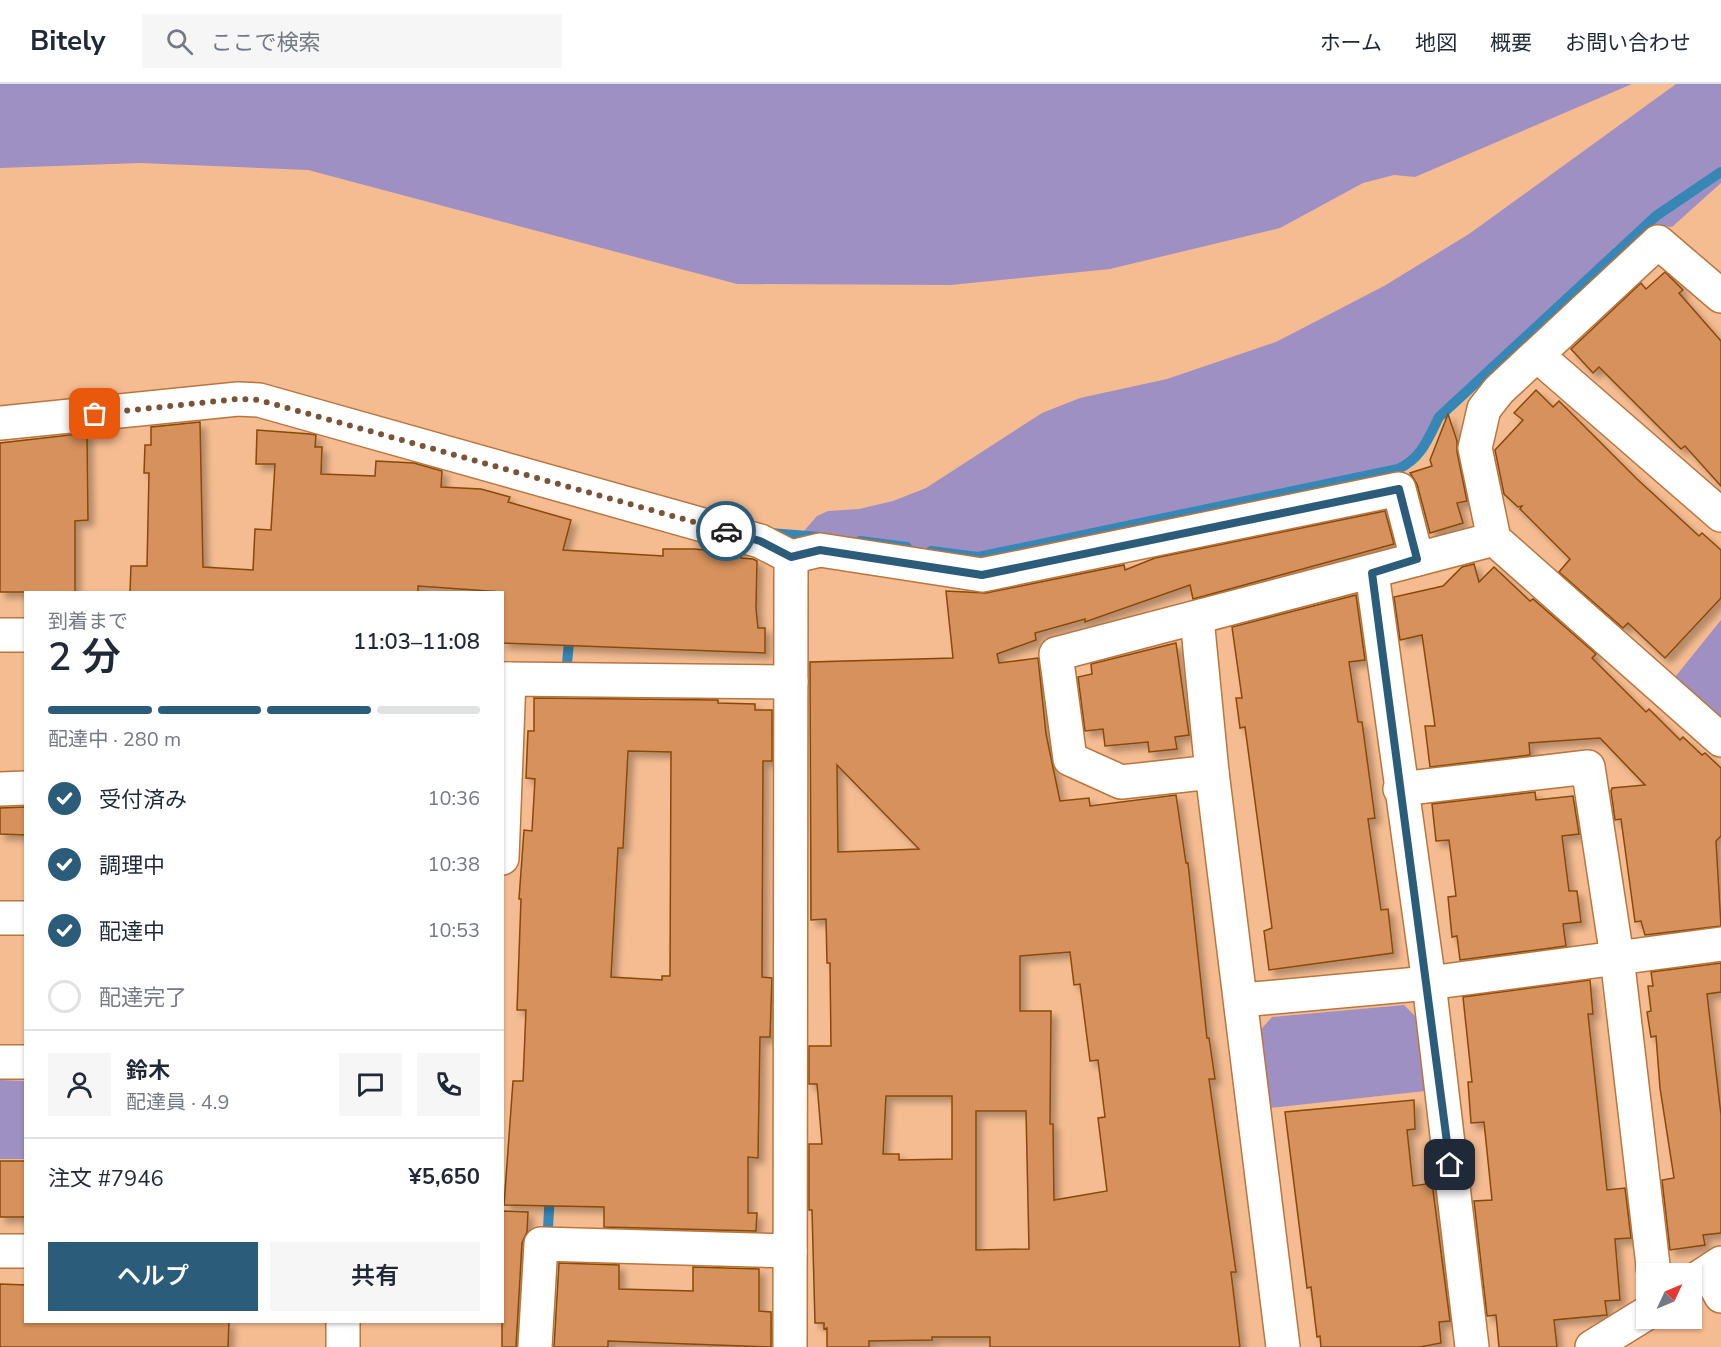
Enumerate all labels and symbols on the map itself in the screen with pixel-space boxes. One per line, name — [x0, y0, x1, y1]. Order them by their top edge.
pin — [69, 388, 120, 439]
courier — [696, 501, 756, 561]
pin — [1424, 1139, 1475, 1190]
north arrow — [1636, 1263, 1702, 1329]

